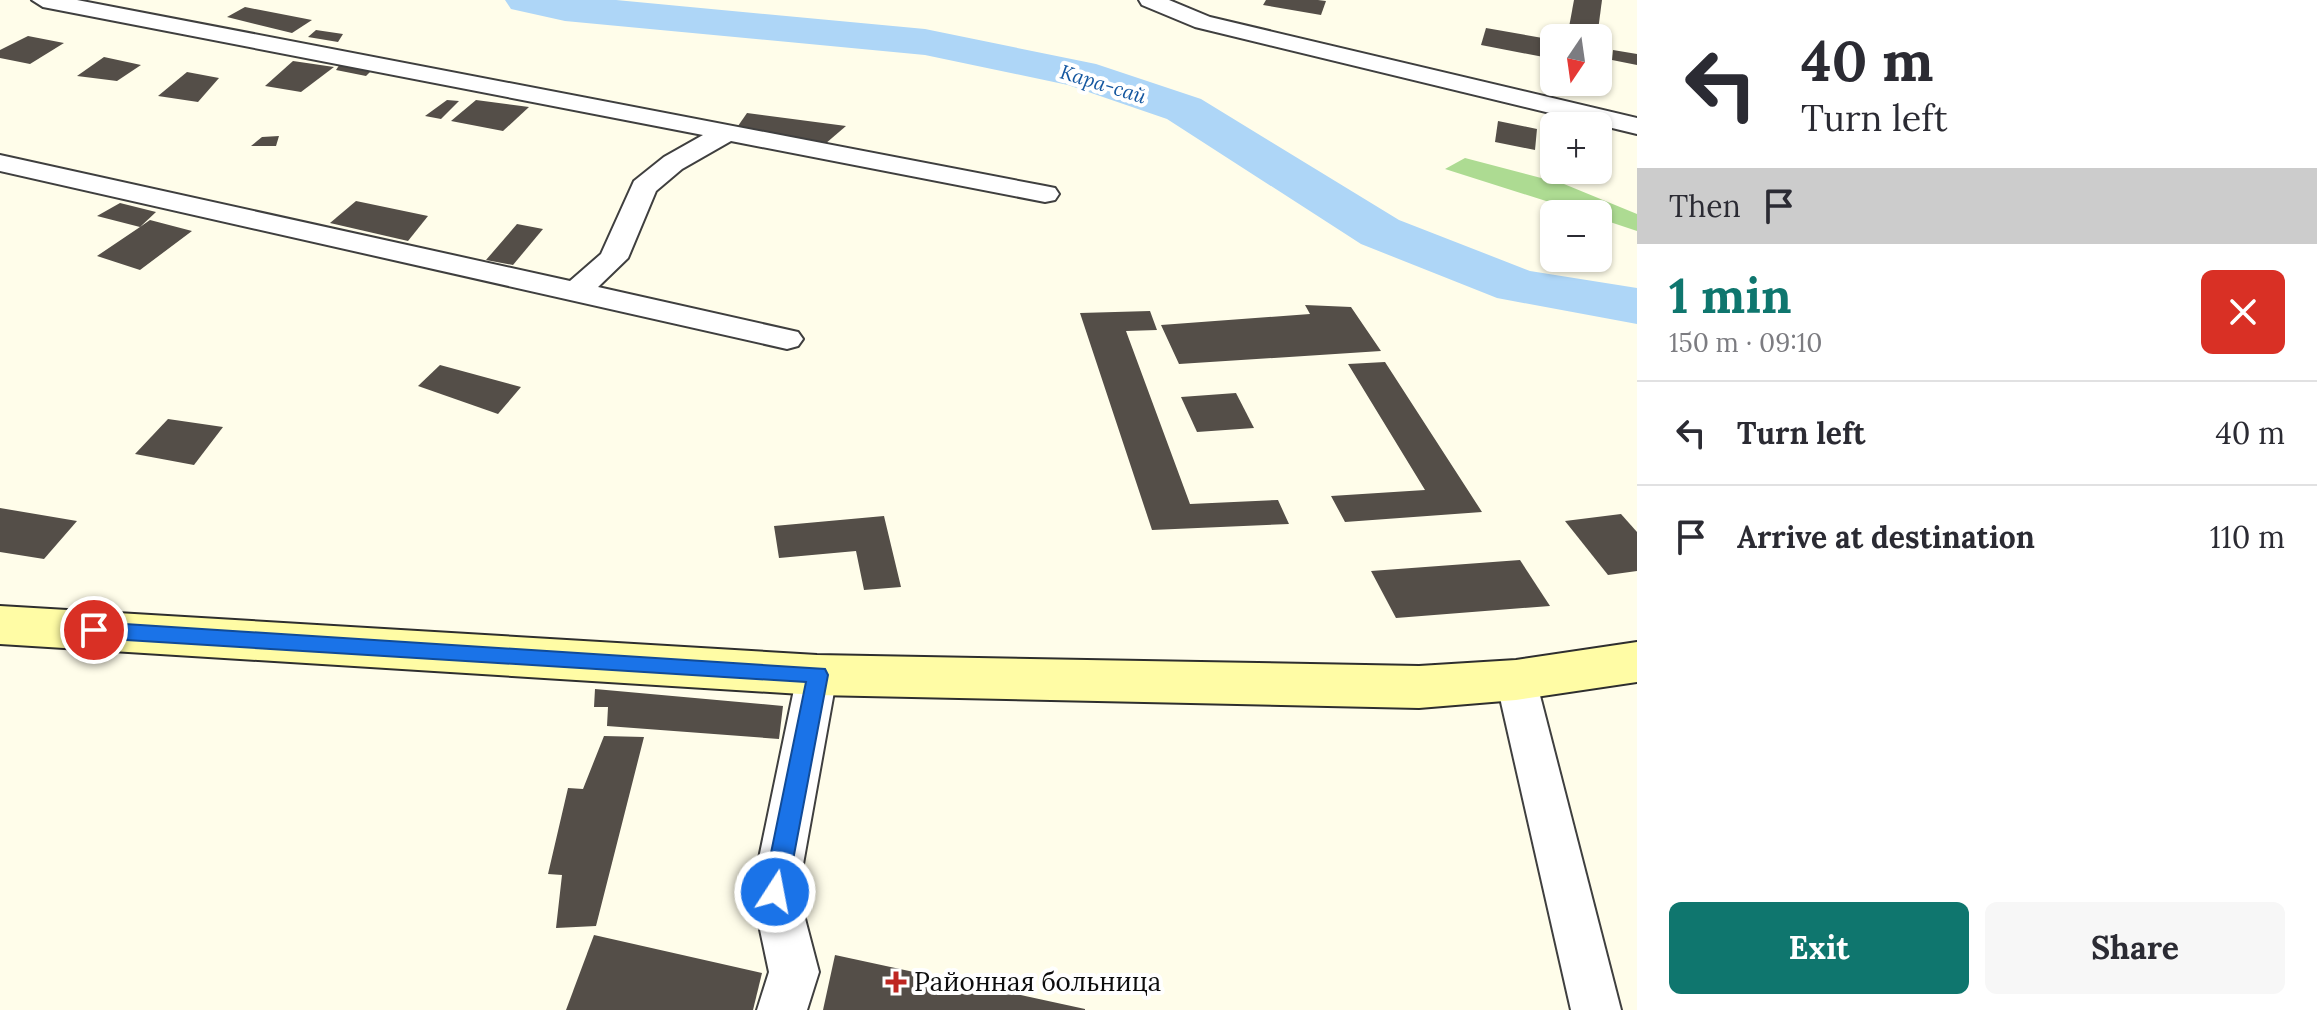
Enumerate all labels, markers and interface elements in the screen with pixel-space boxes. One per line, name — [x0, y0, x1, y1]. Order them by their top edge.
north arrow — [1540, 24, 1612, 96]
map controls — [1540, 24, 1612, 272]
text: 40 m — [1801, 25, 1934, 96]
icon: left — [1669, 32, 1773, 136]
water label: Кара-сай — [1057, 59, 1149, 108]
text: Turn left — [1801, 95, 1948, 141]
button: + — [1540, 112, 1612, 184]
icon: arrive — [1757, 184, 1801, 228]
text: Then — [1669, 187, 1741, 225]
button: − — [1540, 200, 1612, 272]
text: 1 min — [1669, 265, 1792, 326]
button: close — [2201, 270, 2285, 354]
text: 150 m · 09:10 — [1669, 326, 1822, 359]
icon: left — [1669, 411, 1713, 455]
text: Turn left — [1737, 414, 1865, 452]
text: 40 m — [2215, 414, 2285, 452]
icon: arrive — [1669, 515, 1713, 559]
text: Arrive at destination — [1737, 518, 2035, 556]
text: 110 m — [2210, 518, 2285, 556]
pin — [60, 596, 128, 664]
icon: arrive — [72, 608, 116, 652]
position arrow — [733, 850, 817, 934]
button: Exit — [1669, 902, 1969, 994]
button: Share — [1985, 902, 2285, 994]
place label: Районная больница — [914, 965, 1161, 998]
marker: Районная больница — [885, 971, 907, 993]

